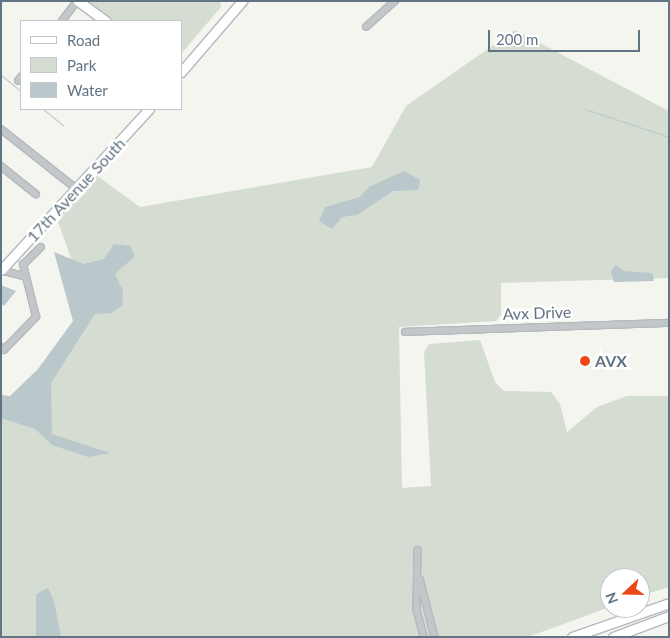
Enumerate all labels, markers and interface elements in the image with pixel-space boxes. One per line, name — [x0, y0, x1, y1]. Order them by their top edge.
legend — [20, 20, 182, 110]
scale bar — [490, 20, 642, 52]
text: 200 m — [496, 30, 538, 48]
text: Road — [67, 31, 100, 49]
text: Park — [67, 56, 96, 74]
text: Water — [67, 81, 108, 99]
street label: 17th Avenue South — [23, 134, 129, 246]
street label: Avx Drive — [502, 302, 572, 324]
place label: AVX — [595, 351, 627, 371]
marker: AVX — [579, 355, 591, 367]
north arrow — [600, 568, 650, 618]
text: N — [602, 590, 621, 606]

